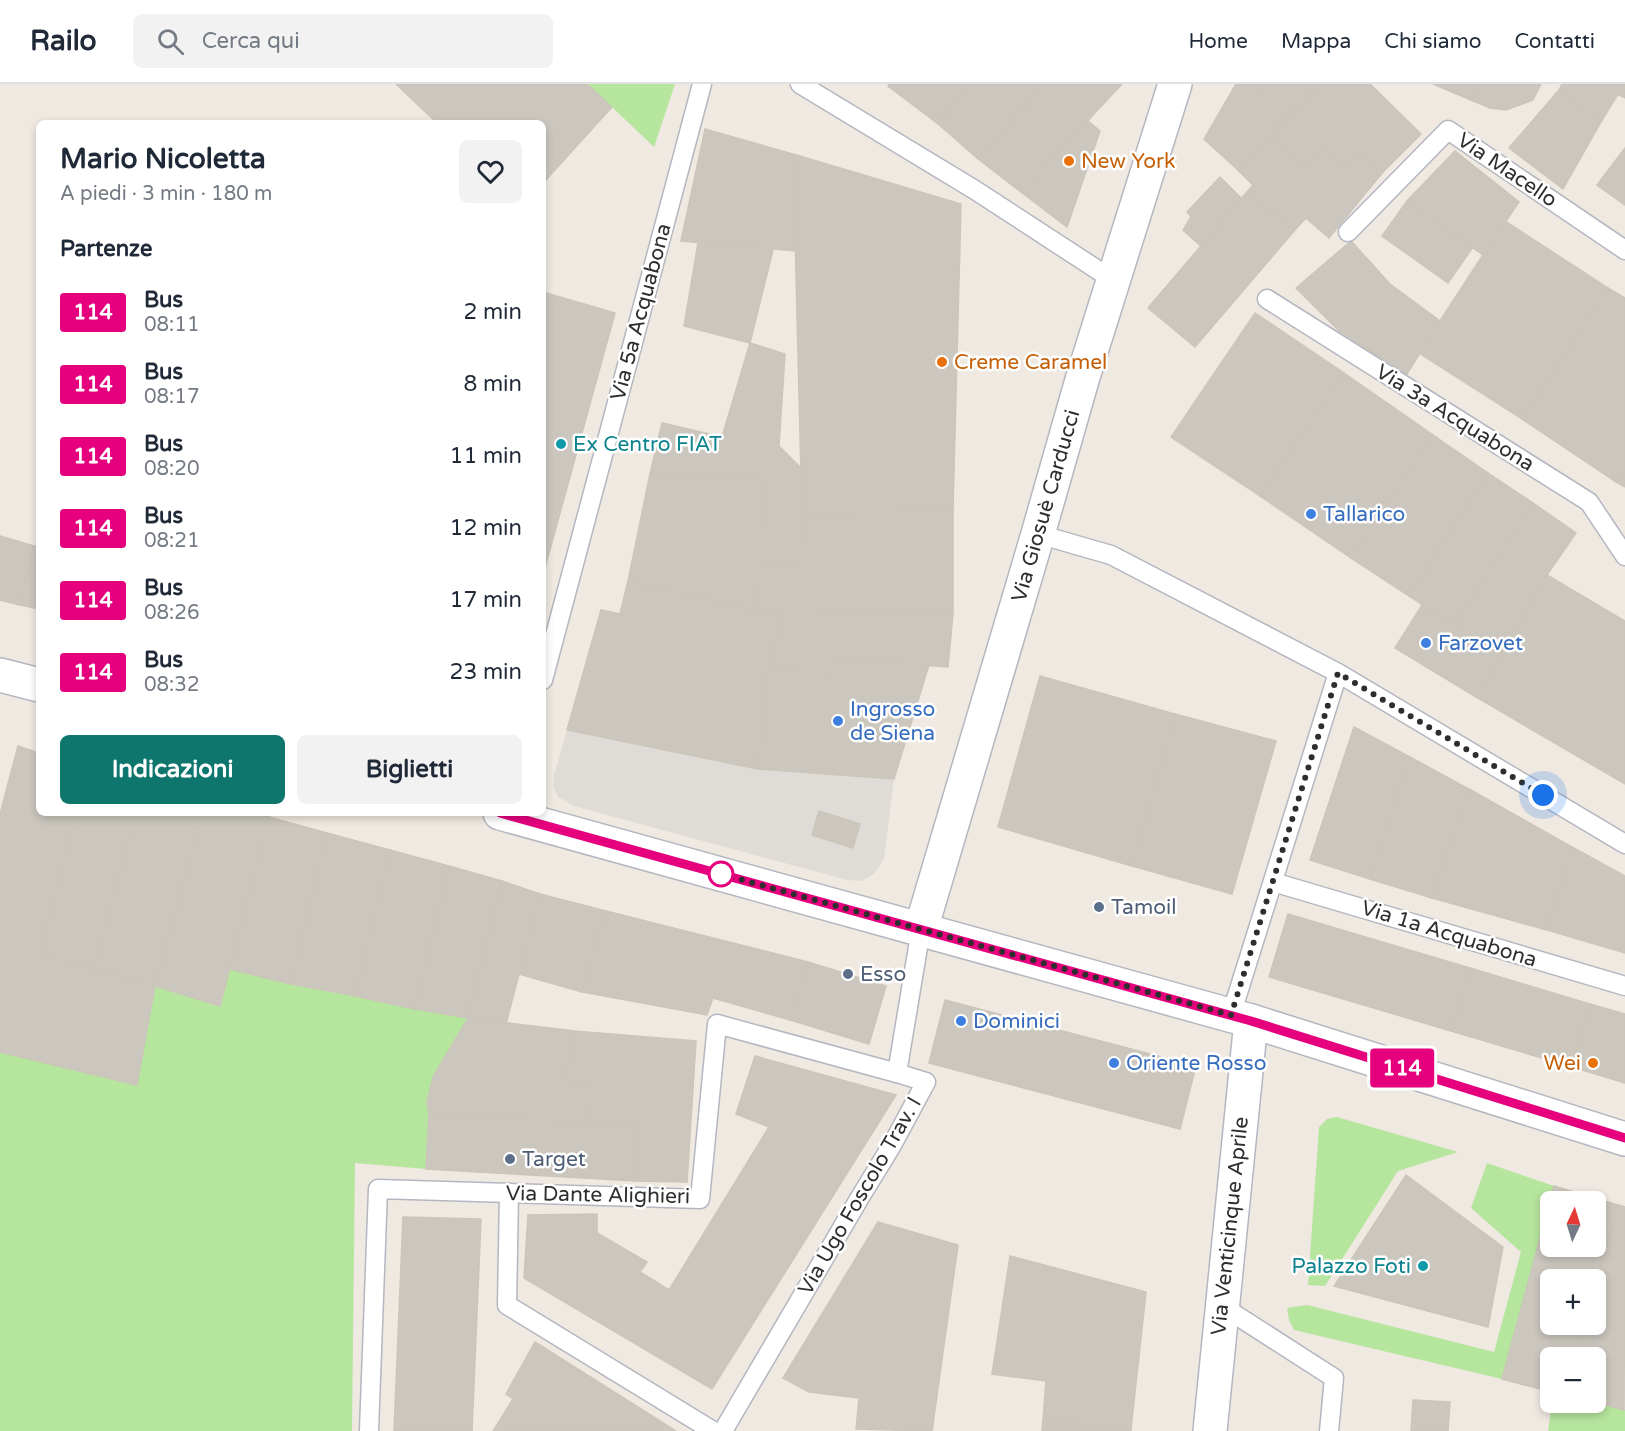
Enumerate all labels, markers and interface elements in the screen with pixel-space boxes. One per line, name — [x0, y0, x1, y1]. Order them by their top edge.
search box — [133, 14, 553, 68]
text: Railo — [30, 24, 97, 58]
icon: search — [154, 25, 187, 58]
text: Cerca qui — [202, 28, 300, 54]
text: Home — [1188, 29, 1248, 54]
text: Mappa — [1281, 29, 1351, 54]
text: Chi siamo — [1384, 29, 1482, 54]
text: Contatti — [1515, 29, 1595, 54]
street label: Via Macello — [1452, 127, 1562, 213]
button: heart — [459, 140, 522, 203]
text: Mario Nicoletta — [60, 142, 266, 176]
place label: New York — [1081, 149, 1176, 174]
marker: New York — [1062, 154, 1076, 168]
text: A piedi · 3 min · 180 m — [60, 182, 272, 206]
street label: Via 5a Acquabona — [605, 221, 677, 403]
text: Partenze — [60, 236, 153, 262]
text: Bus — [144, 287, 183, 313]
text: 2 min — [463, 299, 522, 325]
text: 114 — [73, 300, 113, 325]
text: 08:11 — [144, 313, 199, 337]
place label: Creme Caramel — [954, 350, 1107, 375]
marker: Creme Caramel — [935, 355, 949, 369]
text: Bus — [144, 359, 183, 385]
street label: Via 3a Acquabona — [1371, 359, 1539, 477]
text: 8 min — [463, 371, 522, 397]
text: 114 — [73, 372, 113, 397]
text: 08:17 — [144, 385, 199, 409]
street label: Via Giosuè Carducci — [1007, 407, 1085, 605]
text: Bus — [144, 431, 183, 457]
place label: Ex Centro FIAT — [573, 432, 722, 457]
marker: Ex Centro FIAT — [554, 437, 568, 451]
text: 11 min — [450, 443, 522, 469]
text: 114 — [73, 444, 113, 469]
text: 08:20 — [144, 457, 199, 481]
place label: Tallarico — [1323, 502, 1405, 527]
text: Bus — [144, 503, 183, 529]
marker: Tallarico — [1304, 507, 1318, 521]
text: 12 min — [450, 515, 522, 541]
text: 114 — [73, 516, 113, 541]
text: 08:21 — [144, 529, 199, 553]
text: Bus — [144, 575, 183, 601]
text: 17 min — [450, 587, 522, 613]
text: 114 — [73, 588, 113, 613]
text: 08:26 — [144, 601, 199, 625]
place label: Farzovet — [1438, 631, 1523, 656]
marker: Farzovet — [1419, 636, 1433, 650]
text: Bus — [144, 647, 183, 673]
text: 23 min — [450, 659, 522, 685]
text: 114 — [73, 660, 113, 685]
text: 08:32 — [144, 673, 199, 697]
place label: Ingrosso de Siena — [850, 697, 935, 746]
marker: Ingrosso de Siena — [831, 714, 845, 728]
button: Indicazioni — [60, 735, 285, 804]
button: Biglietti — [297, 735, 522, 804]
your location — [1528, 780, 1558, 810]
unlabelled marker — [708, 861, 734, 887]
place label: Tamoil — [1111, 895, 1176, 920]
street label: Via 1a Acquabona — [1358, 895, 1540, 973]
marker: Tamoil — [1092, 900, 1106, 914]
place label: Esso — [860, 962, 906, 987]
marker: Esso — [841, 967, 855, 981]
place label: Dominici — [973, 1009, 1060, 1034]
marker: Dominici — [954, 1014, 968, 1028]
line badge: 114 — [1368, 1048, 1436, 1088]
place label: Oriente Rosso — [1126, 1051, 1266, 1076]
place label: Wei — [1544, 1051, 1581, 1076]
marker: Oriente Rosso — [1107, 1056, 1121, 1070]
text: 114 — [1382, 1056, 1422, 1081]
marker: Wei — [1586, 1056, 1600, 1070]
street label: Via Ugo Foscolo Trav. I — [793, 1093, 927, 1299]
street label: Via Venticinque Aprile — [1206, 1115, 1254, 1337]
place label: Target — [522, 1147, 586, 1172]
marker: Target — [503, 1152, 517, 1166]
street label: Via Dante Alighieri — [506, 1181, 690, 1209]
north arrow — [1540, 1191, 1606, 1257]
map controls — [1540, 1191, 1606, 1413]
place label: Palazzo Foti — [1292, 1254, 1411, 1279]
marker: Palazzo Foti — [1416, 1259, 1430, 1273]
button: + — [1540, 1269, 1606, 1335]
button: − — [1540, 1347, 1606, 1413]

